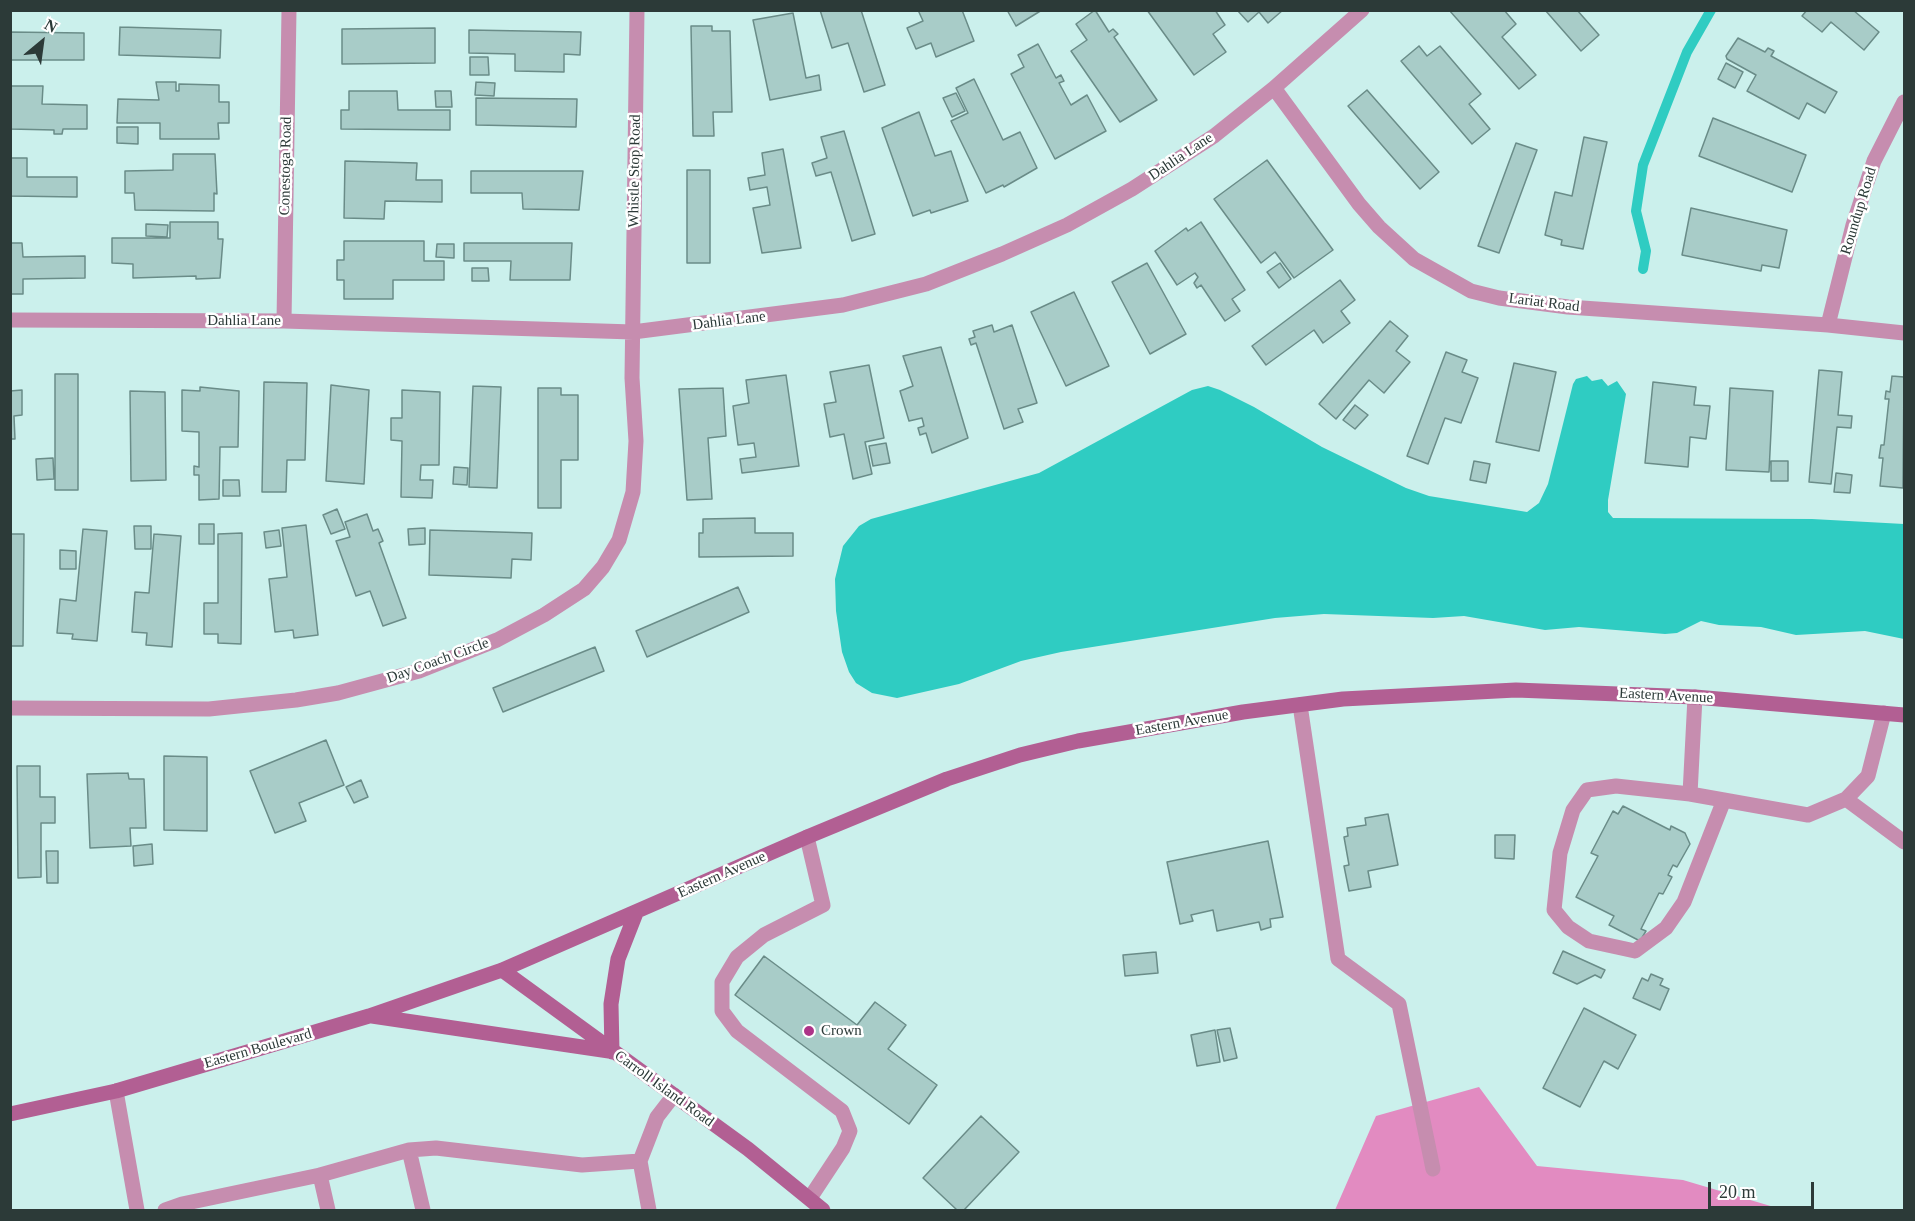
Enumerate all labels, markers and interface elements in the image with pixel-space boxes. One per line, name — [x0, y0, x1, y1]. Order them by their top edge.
north arrow — [12, 12, 72, 72]
text: N — [42, 16, 60, 36]
street label: Whistle Stop Road — [625, 114, 645, 228]
street label: Conestoga Road — [276, 116, 296, 216]
street label: Dahlia Lane — [1145, 129, 1217, 185]
street label: Roundup Road — [1837, 165, 1881, 257]
street label: Lariat Road — [1508, 290, 1580, 316]
street label: Dahlia Lane — [691, 308, 767, 334]
street label: Dahlia Lane — [207, 312, 281, 330]
street label: Day Coach Circle — [384, 634, 492, 688]
street label: Eastern Avenue — [1618, 685, 1714, 707]
street label: Eastern Avenue — [1134, 706, 1230, 740]
street label: Eastern Avenue — [675, 848, 769, 902]
place label: Crown — [821, 1022, 862, 1040]
marker: Crown — [802, 1024, 816, 1038]
street label: Eastern Boulevard — [202, 1025, 314, 1073]
street label: Carroll Island Road — [611, 1047, 717, 1131]
scale bar — [1711, 1170, 1818, 1208]
text: 20 m — [1719, 1182, 1756, 1202]

